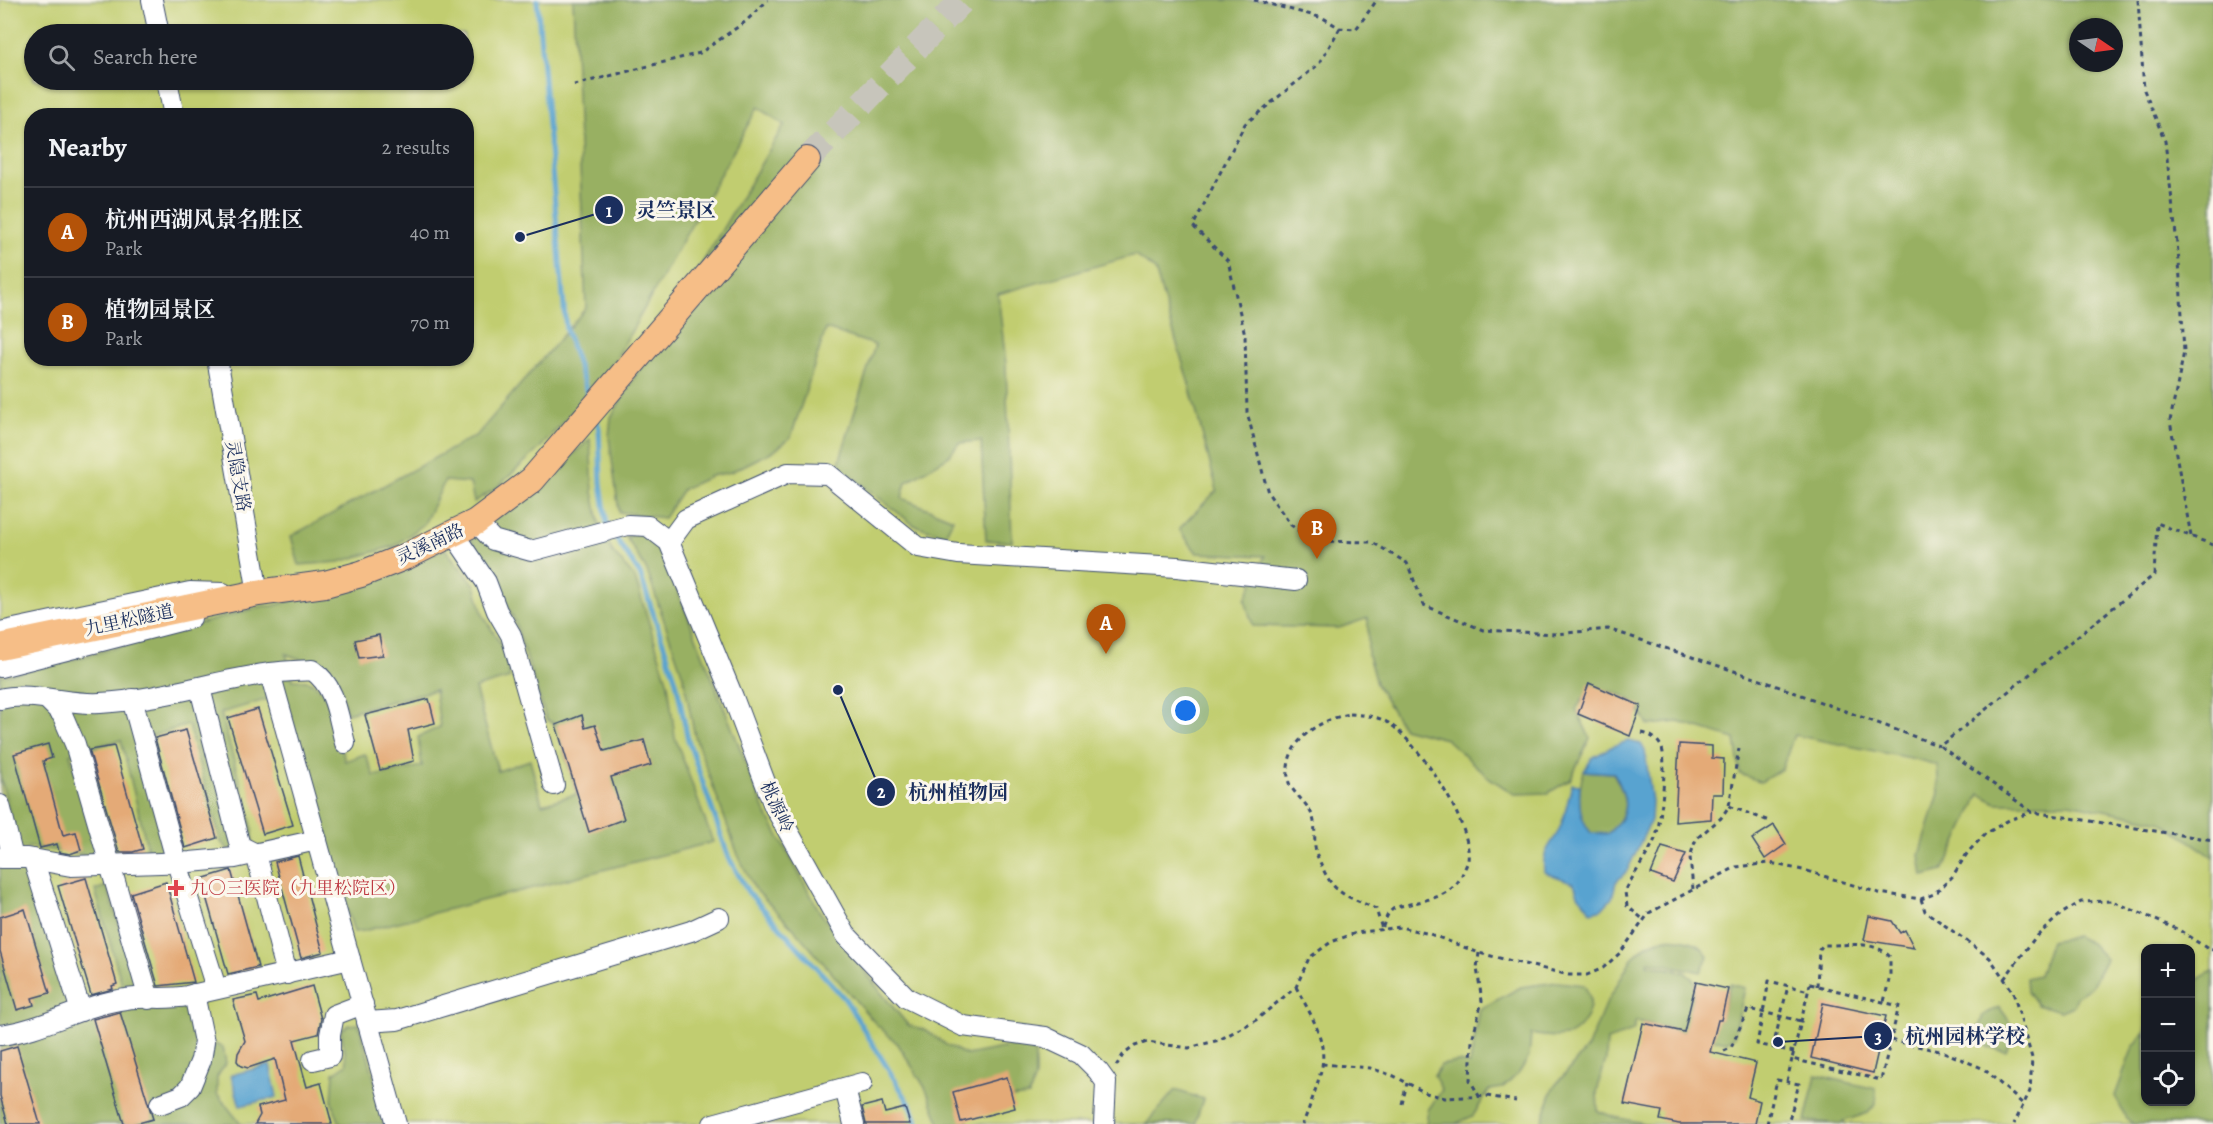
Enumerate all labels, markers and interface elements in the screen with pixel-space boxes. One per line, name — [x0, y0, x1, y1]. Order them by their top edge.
north arrow — [2069, 18, 2123, 72]
search box — [24, 24, 474, 90]
icon: search — [45, 41, 78, 74]
text: Search here — [93, 42, 198, 72]
text: Nearby — [48, 130, 127, 165]
text: 2 results — [382, 134, 450, 161]
callout: 灵竺景区 — [594, 191, 728, 229]
text: 灵竺景区 — [636, 197, 716, 224]
text: 1 — [606, 199, 613, 223]
text: 杭州西湖风景名胜区 — [105, 205, 303, 235]
text: A — [61, 219, 74, 246]
text: 40 m — [410, 219, 450, 246]
text: Park — [105, 235, 143, 262]
text: 植物园景区 — [105, 295, 215, 325]
text: B — [61, 309, 74, 336]
text: 70 m — [410, 309, 450, 336]
text: Park — [105, 325, 143, 352]
street label: 灵隐支路 — [220, 438, 256, 514]
pin: B — [1298, 510, 1336, 559]
street label: 灵溪南路 — [392, 518, 468, 570]
street label: 九里松隧道 — [82, 599, 176, 641]
pin: A — [1086, 604, 1126, 654]
your location — [1171, 696, 1200, 725]
callout: 杭州植物园 — [866, 773, 1020, 811]
street label: 桃源岭 — [755, 777, 799, 837]
text: 杭州植物园 — [908, 779, 1008, 806]
text: 2 — [877, 780, 886, 804]
place label: 九〇三医院（九里松院区） — [190, 876, 406, 900]
marker: 九〇三医院（九里松院区） — [167, 879, 185, 897]
map controls — [2141, 944, 2195, 1106]
button: + — [2141, 944, 2195, 998]
button: − — [2141, 998, 2195, 1052]
callout: 杭州园林学校 — [1863, 1017, 2037, 1055]
text: 杭州园林学校 — [1905, 1023, 2025, 1050]
text: 3 — [1874, 1025, 1882, 1049]
button: locate — [2141, 1052, 2195, 1106]

